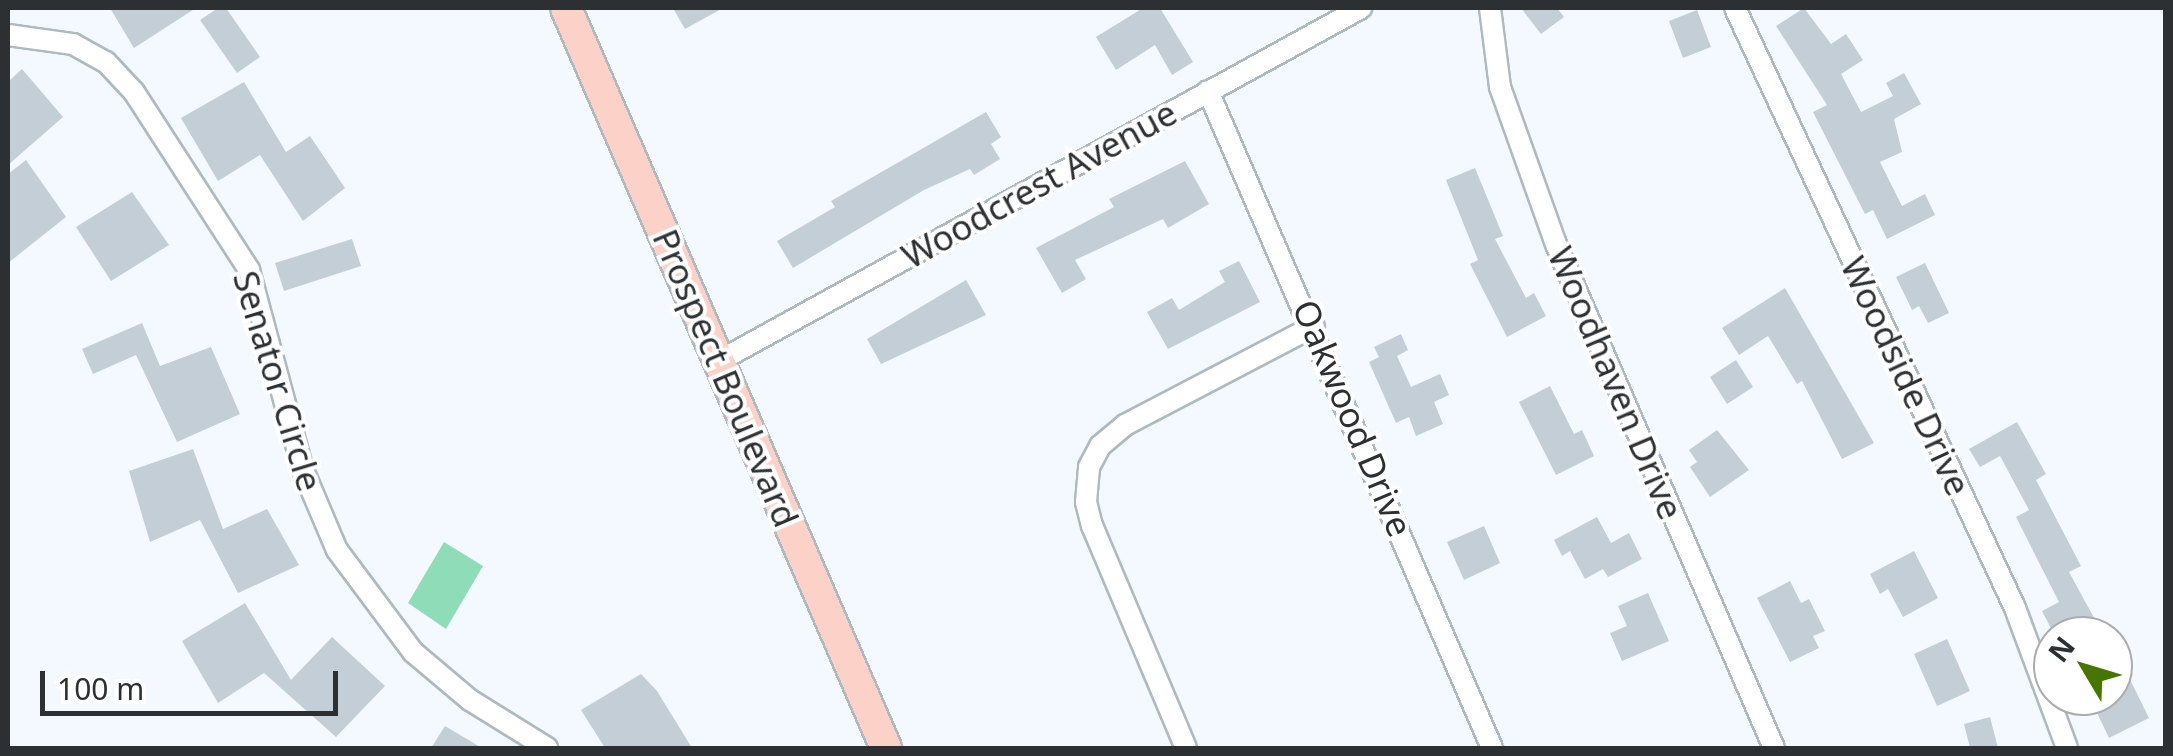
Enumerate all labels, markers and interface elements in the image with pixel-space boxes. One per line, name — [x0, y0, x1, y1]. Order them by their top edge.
street label: Woodcrest Avenue — [894, 91, 1184, 277]
street label: Prospect Boulevard — [644, 223, 808, 533]
street label: Woodhaven Drive — [1540, 240, 1692, 526]
street label: Woodside Drive — [1832, 250, 1980, 502]
street label: Senator Circle — [225, 266, 331, 496]
street label: Oakwood Drive — [1284, 293, 1422, 543]
north arrow — [2033, 616, 2133, 716]
text: N — [2039, 628, 2083, 669]
scale bar — [45, 651, 342, 713]
text: 100 m — [57, 668, 144, 709]

